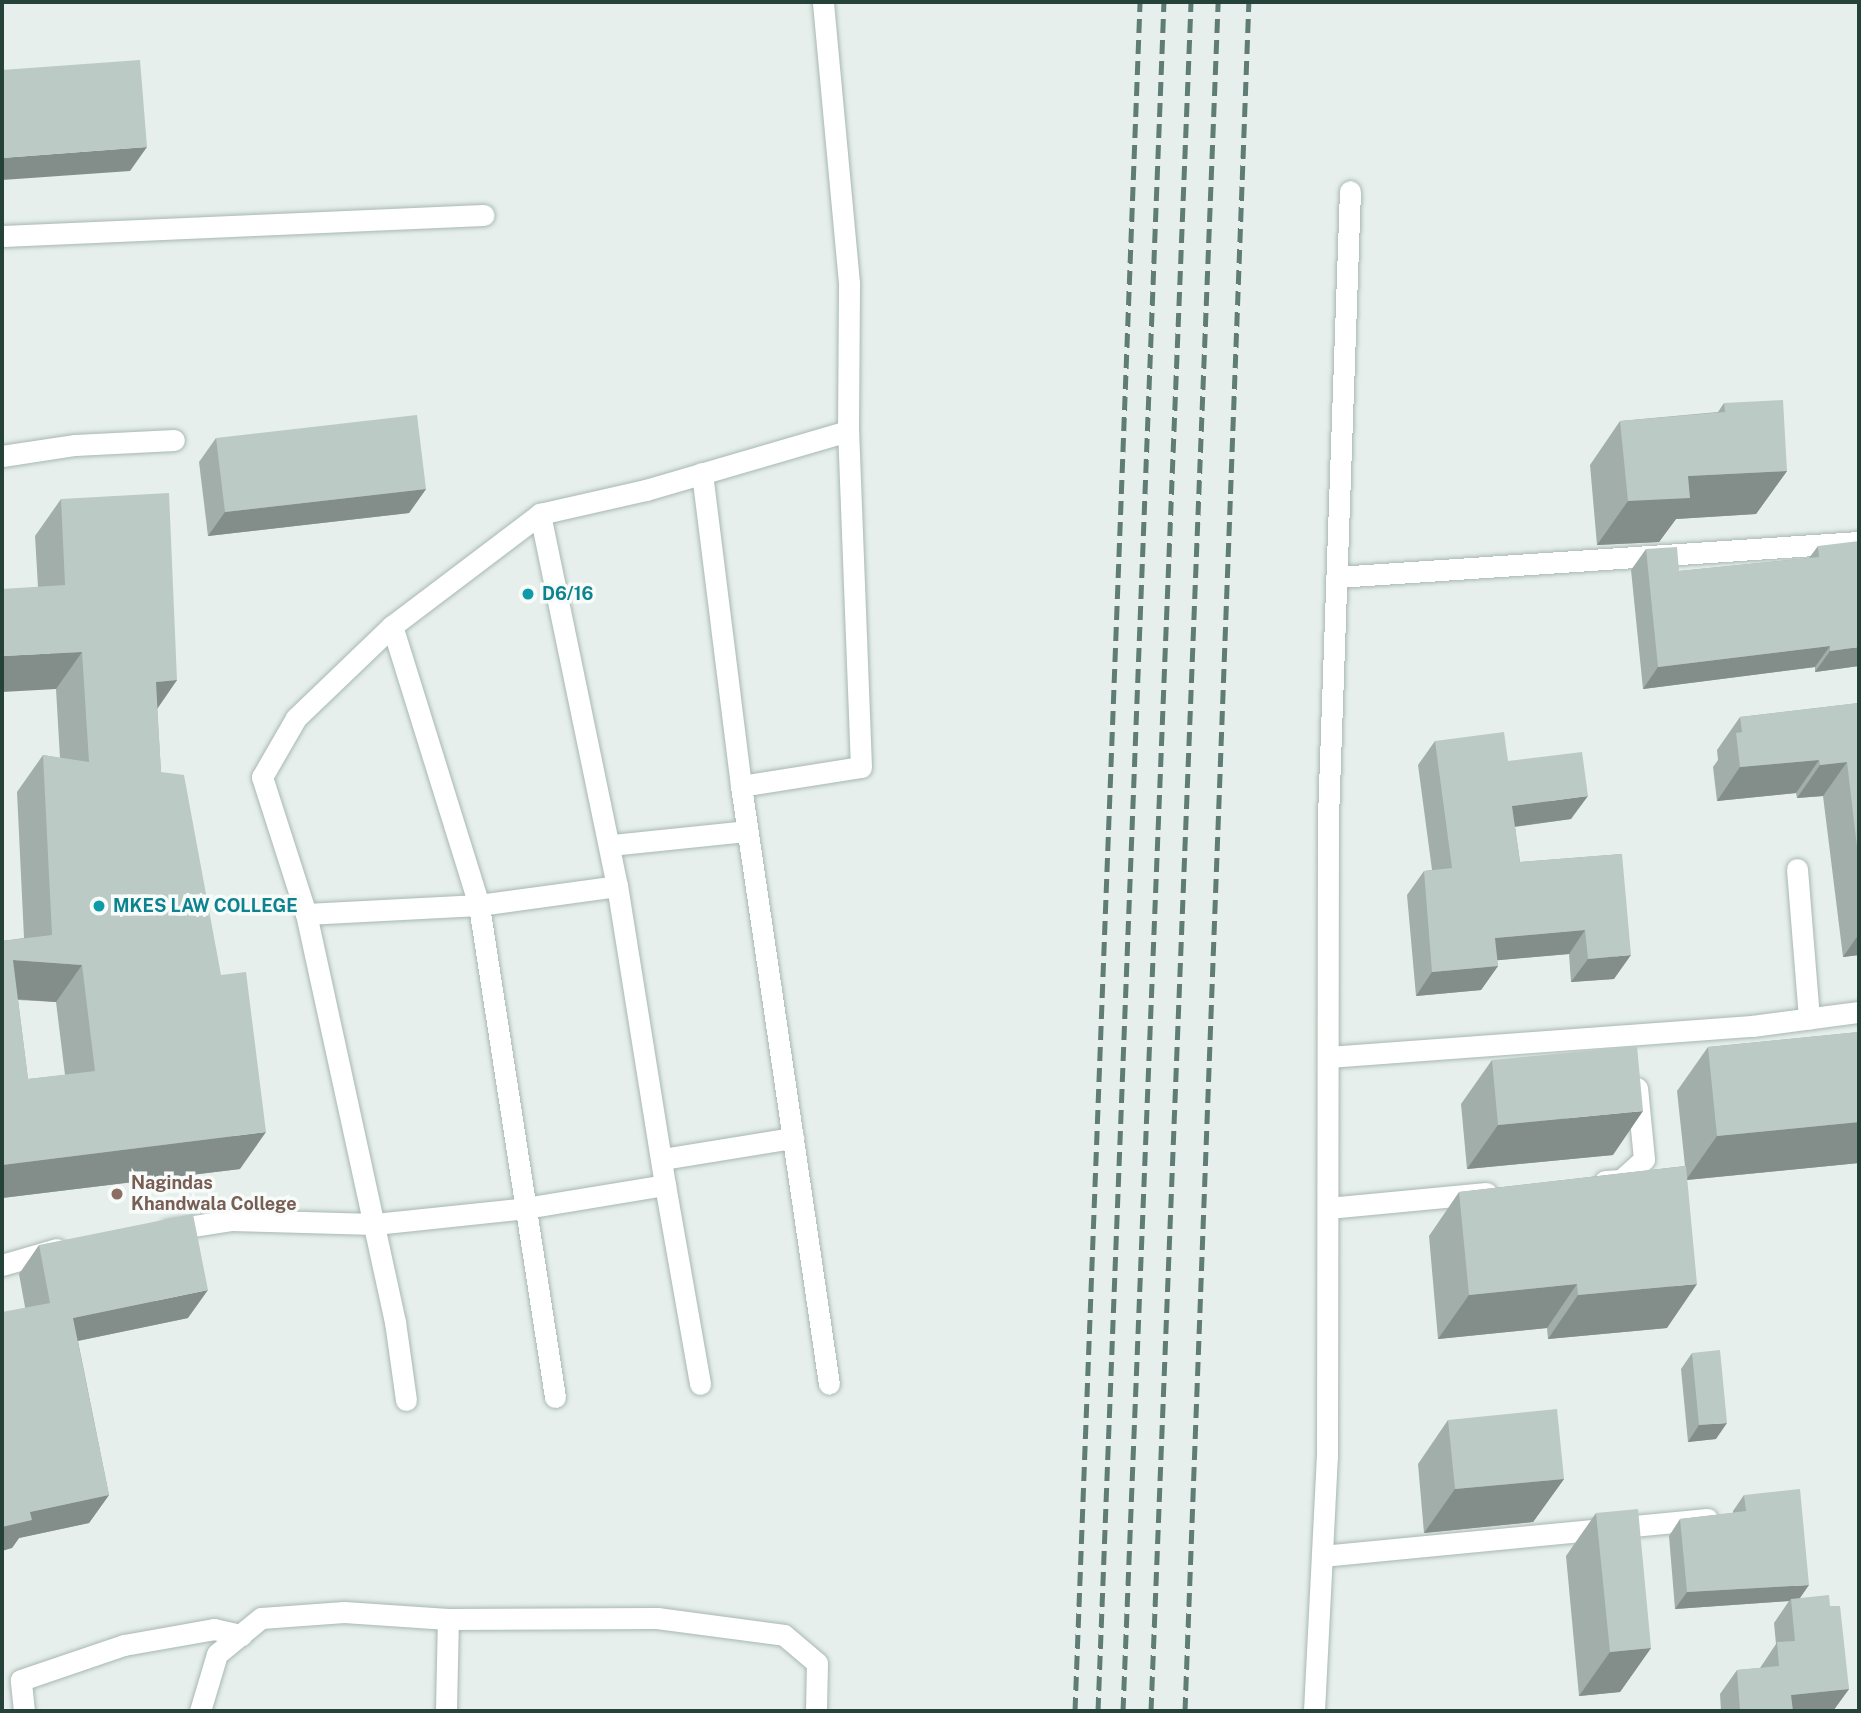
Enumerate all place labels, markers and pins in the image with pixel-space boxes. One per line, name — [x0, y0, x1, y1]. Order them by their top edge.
place label: D6/16 — [542, 583, 593, 605]
marker: D6/16 — [520, 586, 536, 602]
place label: MKES LAW COLLEGE — [113, 895, 298, 917]
marker: MKES LAW COLLEGE — [91, 898, 107, 914]
place label: Nagindas Khandwala College — [131, 1173, 297, 1216]
marker: Nagindas Khandwala College — [109, 1186, 125, 1202]

